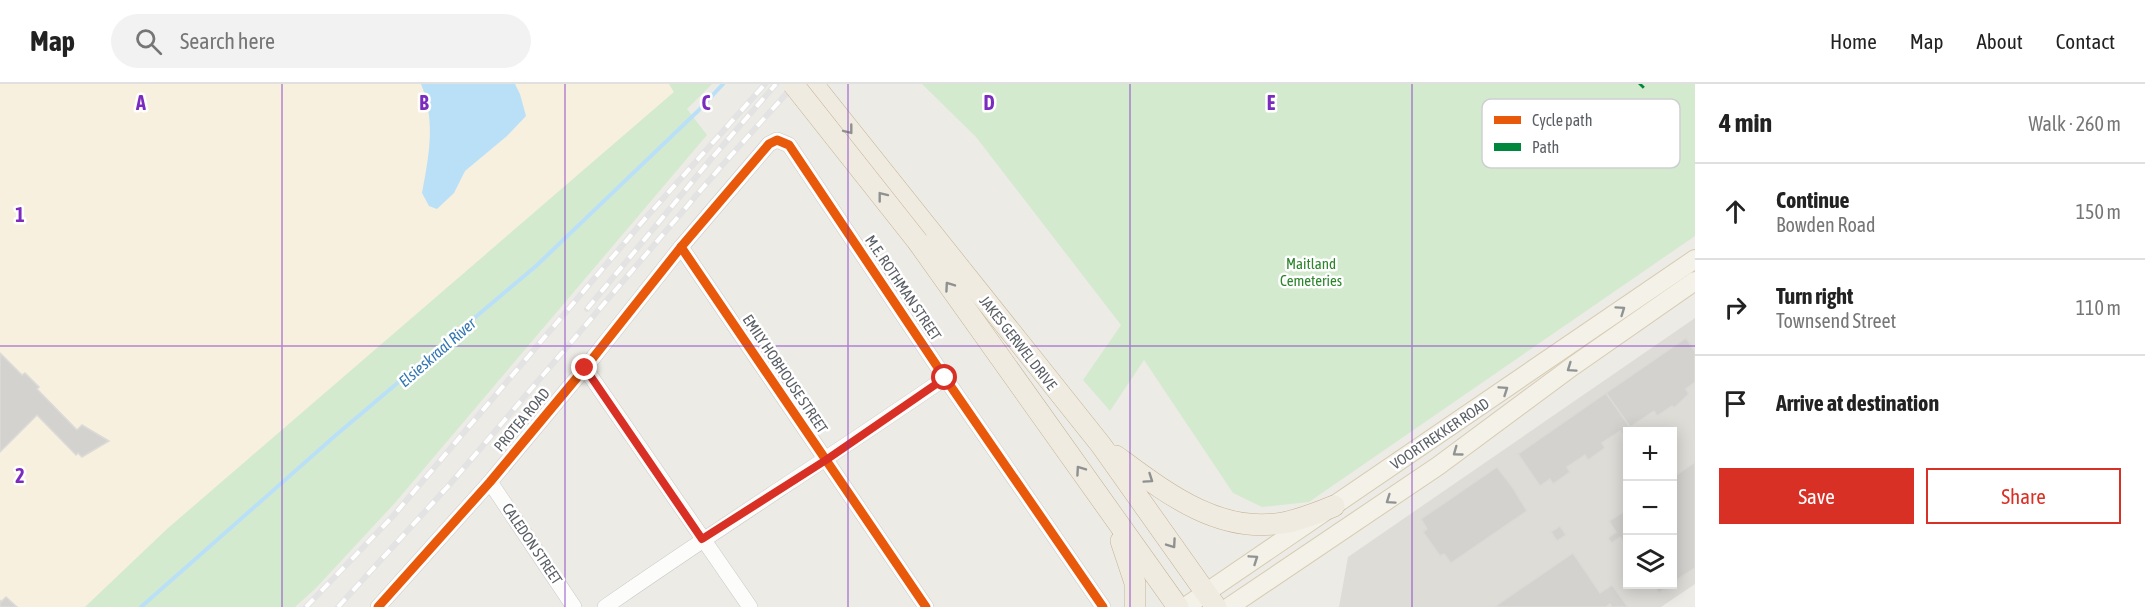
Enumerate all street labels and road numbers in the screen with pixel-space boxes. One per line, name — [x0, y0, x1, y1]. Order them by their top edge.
street label: M.E. ROTHMAN STREET — [862, 232, 945, 344]
street label: JAKES GERWEL DRIVE — [976, 292, 1061, 394]
street label: EMILY HOBHOUSE STREET — [739, 311, 832, 437]
street label: PROTEA ROAD — [490, 385, 553, 455]
street label: VOORTREKKER ROAD — [1387, 394, 1492, 473]
street label: CALEDON STREET — [499, 500, 566, 588]

